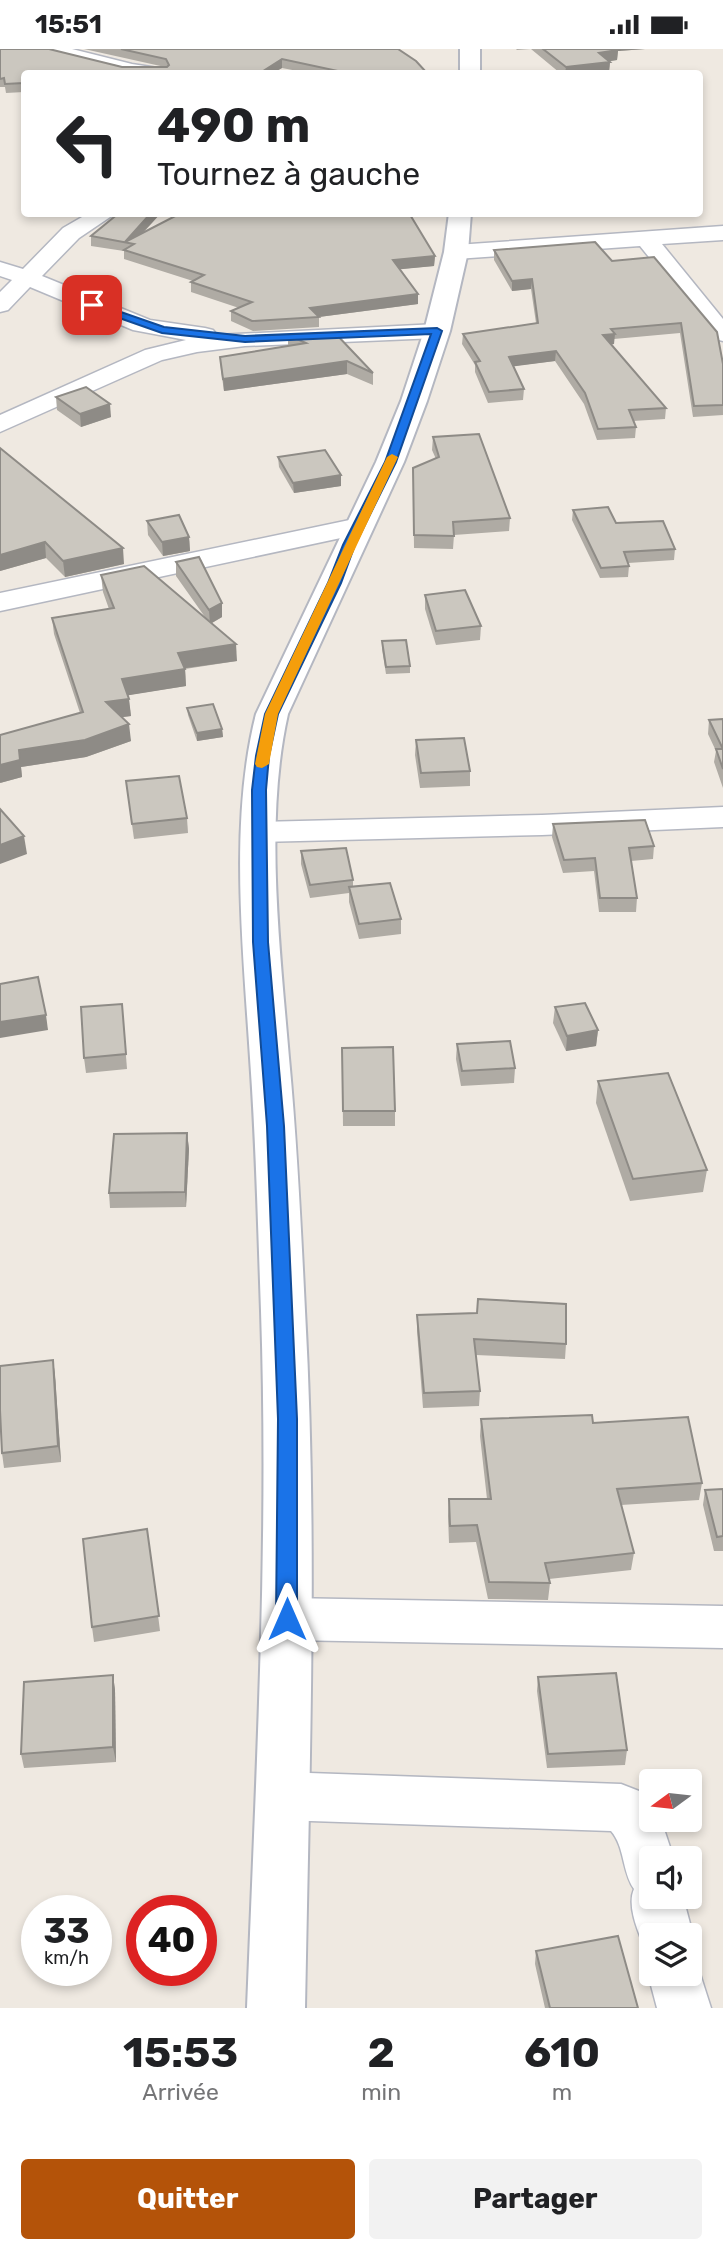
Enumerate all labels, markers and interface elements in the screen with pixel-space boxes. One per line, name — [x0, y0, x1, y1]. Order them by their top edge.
text: 15:51 — [35, 9, 102, 40]
text: 490 m — [157, 96, 310, 154]
icon: left — [42, 98, 133, 189]
text: Tournez à gauche — [157, 155, 420, 193]
pin — [62, 275, 122, 335]
icon: arrive — [73, 286, 111, 324]
position arrow — [250, 1582, 324, 1656]
north arrow — [639, 1769, 702, 1832]
map controls — [639, 1769, 702, 1986]
button: sound — [639, 1846, 702, 1909]
speed limit sign: 40 — [126, 1895, 217, 1986]
text: 33 — [43, 1910, 90, 1952]
button: layers — [639, 1923, 702, 1986]
text: km/h — [44, 1947, 89, 1969]
text: 15:53 — [123, 2028, 238, 2078]
text: 2 — [367, 2028, 395, 2078]
text: 610 — [524, 2028, 600, 2078]
text: Arrivée — [142, 2078, 219, 2106]
text: min — [361, 2078, 401, 2106]
text: m — [552, 2078, 572, 2106]
button: Quitter — [21, 2159, 355, 2239]
button: Partager — [369, 2159, 702, 2239]

